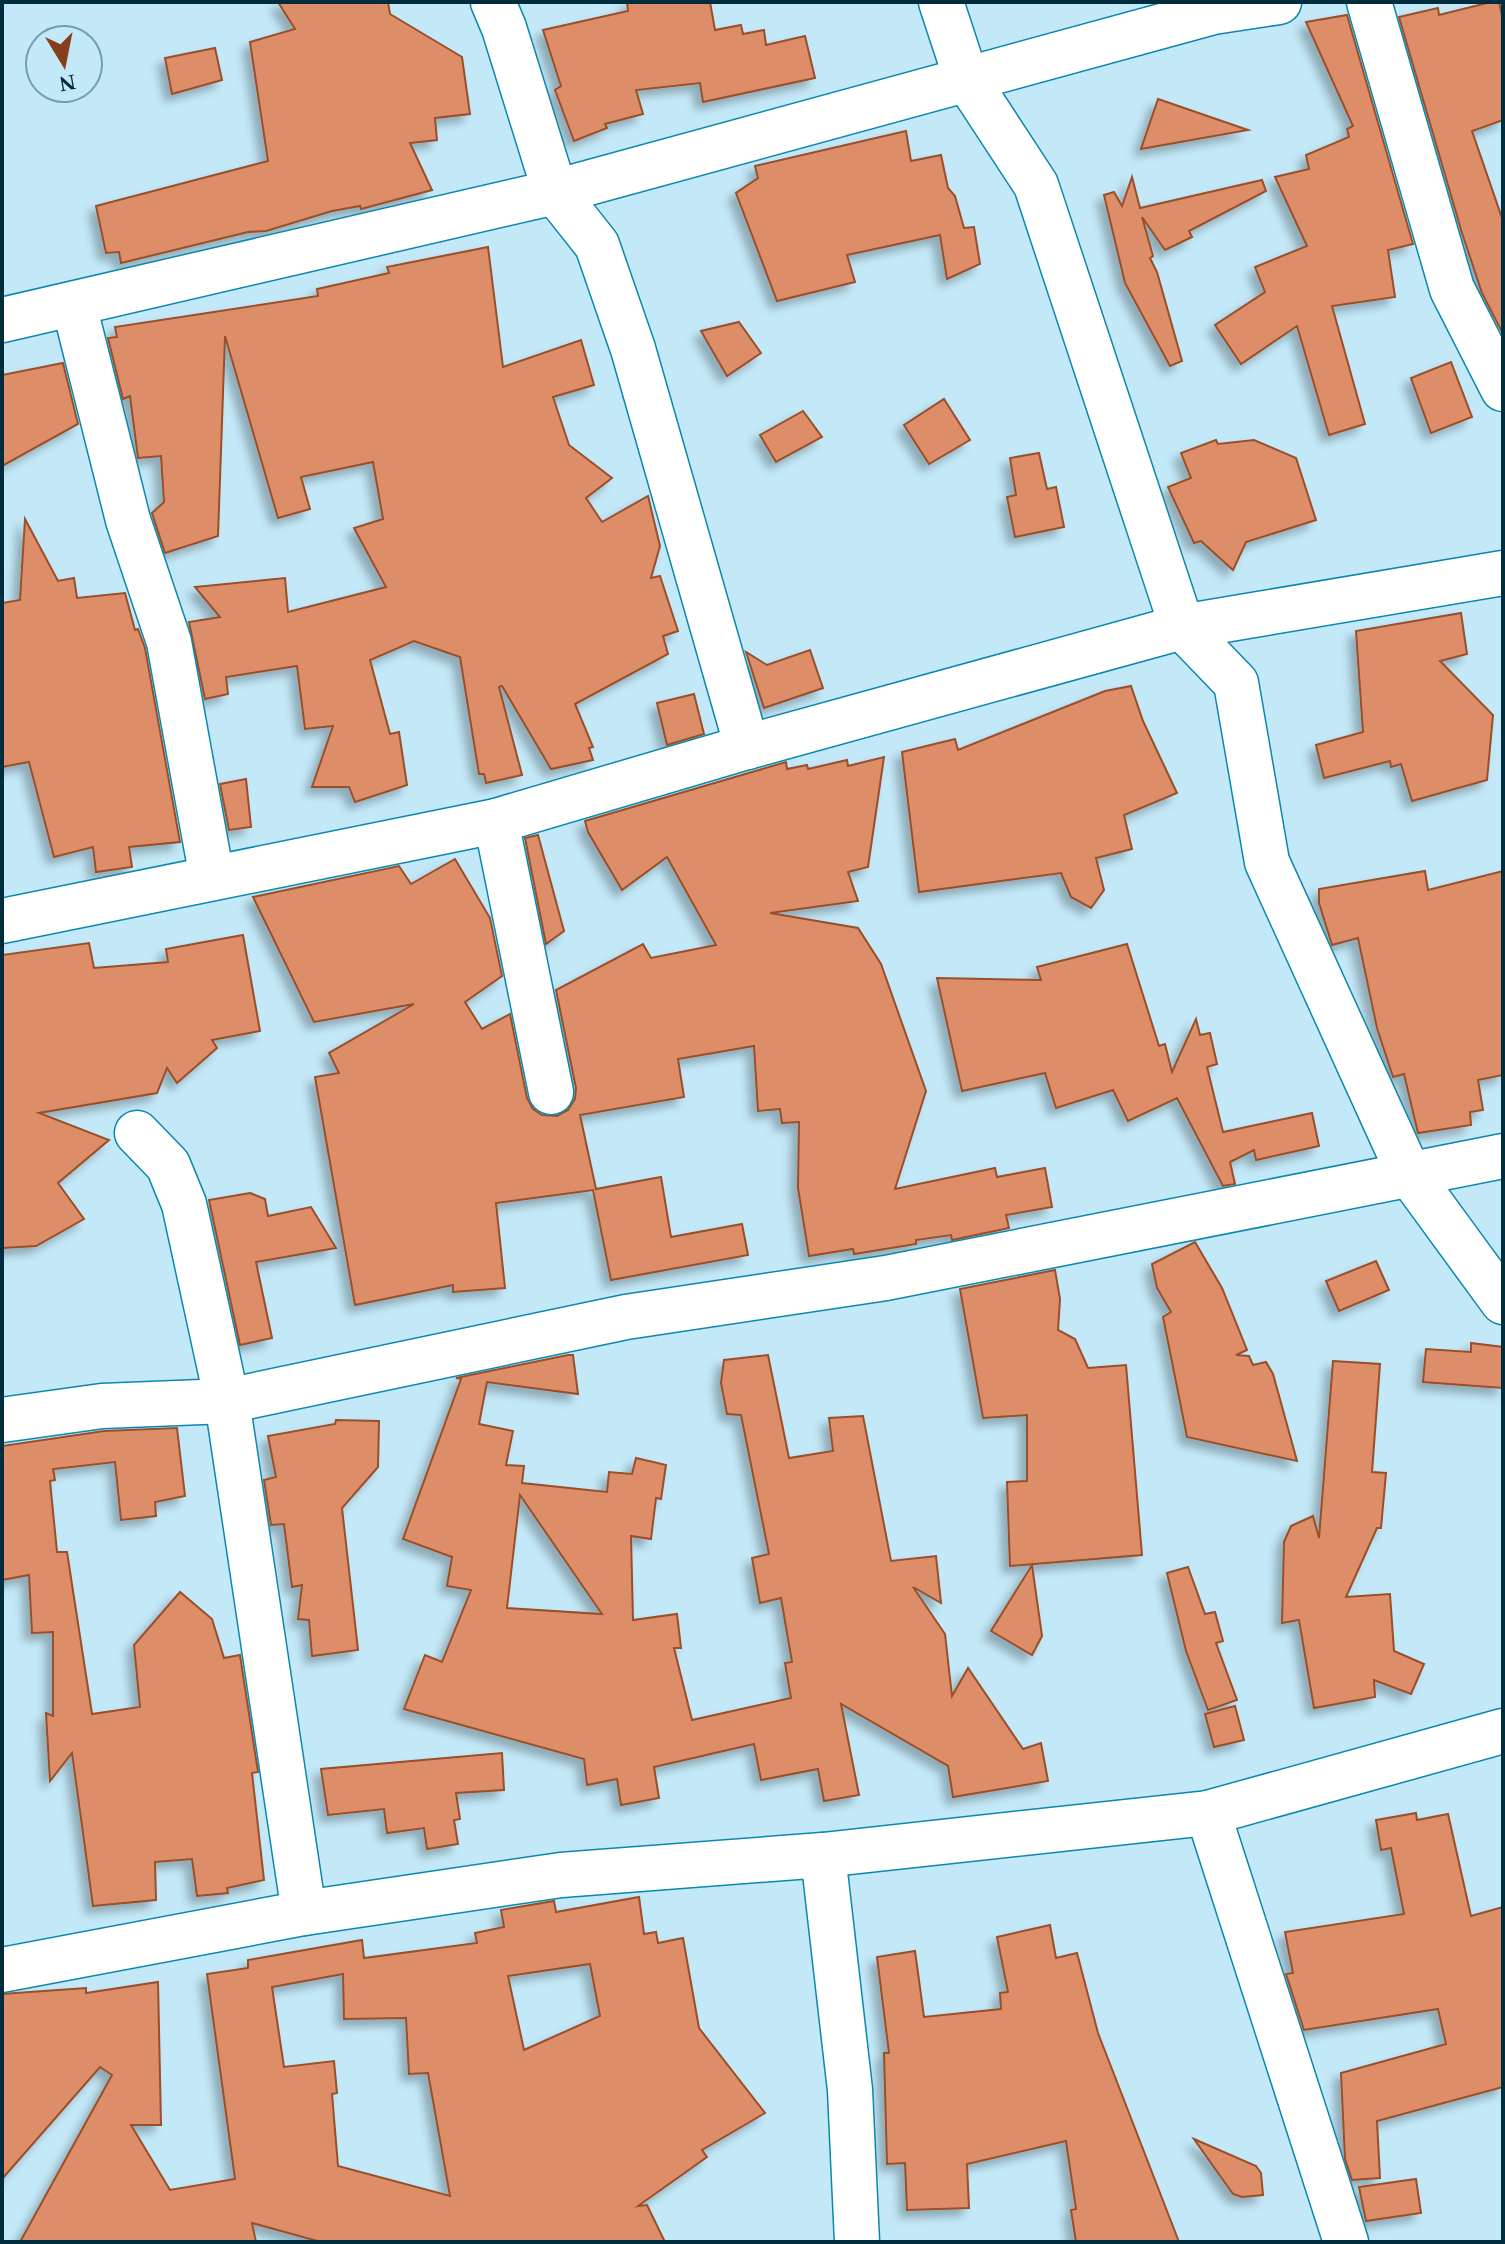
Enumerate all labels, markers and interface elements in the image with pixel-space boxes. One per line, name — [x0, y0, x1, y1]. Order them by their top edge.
north arrow — [24, 24, 104, 104]
text: N — [57, 70, 77, 97]

